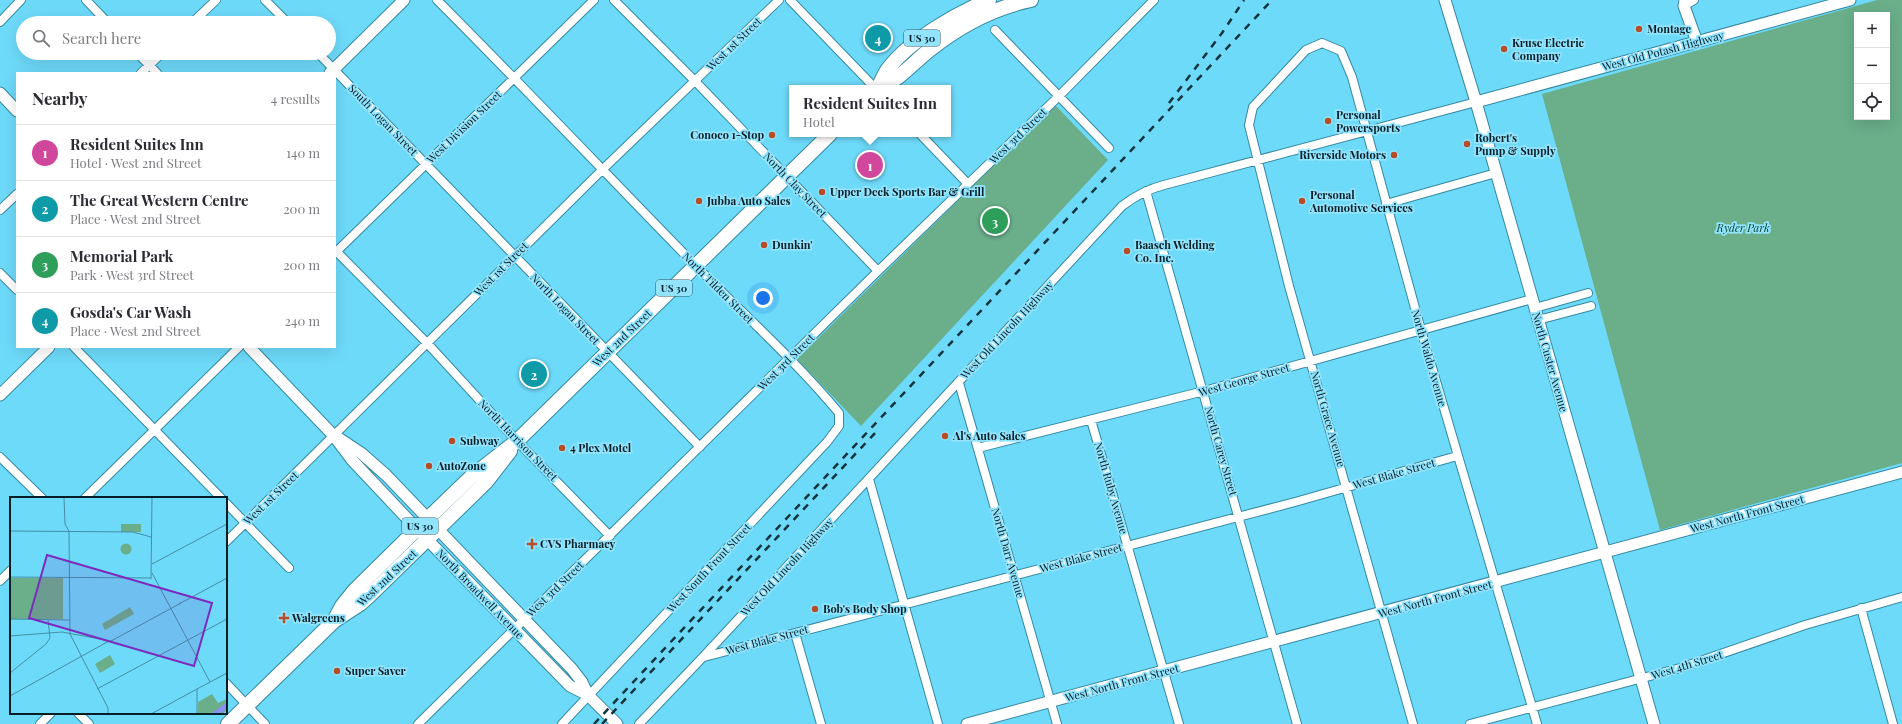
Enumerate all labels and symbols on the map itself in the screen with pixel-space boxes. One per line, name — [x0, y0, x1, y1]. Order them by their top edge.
street label: West 1st Street — [702, 13, 765, 74]
place label: Montage — [1647, 21, 1691, 36]
pin: 4 — [865, 23, 891, 53]
marker: Montage — [1634, 24, 1644, 34]
street label: West Old Potash Highway — [1599, 27, 1726, 74]
road number: US 30 — [904, 30, 940, 46]
place label: Kruse Electric Company — [1512, 35, 1585, 63]
marker: Kruse Electric Company — [1499, 44, 1509, 54]
street label: South Logan Street — [345, 81, 421, 159]
street label: West Division Street — [422, 87, 505, 167]
street label: West 3rd Street — [985, 104, 1050, 168]
place label: Personal Powersports — [1336, 107, 1400, 135]
marker: Personal Powersports — [1323, 116, 1333, 126]
place label: Conoco 1-Stop — [690, 127, 764, 142]
marker: Conoco 1-Stop — [767, 130, 777, 140]
place label: Robert's Pump & Supply — [1475, 130, 1556, 158]
marker: Robert's Pump & Supply — [1462, 139, 1472, 149]
place label: Riverside Motors — [1299, 147, 1386, 162]
street label: North Clay Street — [760, 149, 830, 221]
pin: 1 — [857, 150, 883, 180]
marker: Riverside Motors — [1389, 150, 1399, 160]
place label: Upper Deck Sports Bar & Grill — [830, 184, 985, 199]
marker: Upper Deck Sports Bar & Grill — [817, 187, 827, 197]
place label: Personal Automotive Services — [1309, 187, 1413, 215]
place label: Jubba Auto Sales — [706, 193, 791, 208]
marker: Jubba Auto Sales — [694, 196, 704, 206]
marker: Personal Automotive Services — [1297, 196, 1307, 206]
pin: 3 — [982, 206, 1008, 236]
park label: Ryder Park — [1715, 220, 1770, 235]
place label: Dunkin' — [772, 237, 813, 252]
place label: Baasch Welding Co. Inc. — [1135, 237, 1216, 265]
street label: West 1st Street — [470, 238, 531, 300]
marker: Dunkin' — [759, 240, 769, 250]
marker: Baasch Welding Co. Inc. — [1122, 246, 1132, 256]
street label: North Tilden Street — [679, 249, 757, 327]
street label: North Logan Street — [527, 270, 604, 348]
street label: West Old Lincoln Highway — [956, 277, 1057, 383]
road number: US 30 — [656, 280, 692, 296]
your location — [753, 288, 773, 308]
street label: West 2nd Street — [588, 306, 654, 370]
street label: North Waldo Avenue — [1408, 308, 1451, 409]
street label: North Custer Avenue — [1529, 310, 1572, 414]
street label: West 3rd Street — [753, 330, 817, 394]
pin: 2 — [521, 359, 547, 389]
street label: West George Street — [1196, 359, 1291, 400]
street label: North Grace Avenue — [1308, 369, 1349, 469]
street label: North Harrison Street — [475, 396, 561, 484]
street label: North Carey Street — [1202, 404, 1241, 497]
place label: Al's Auto Sales — [952, 428, 1026, 443]
marker: Al's Auto Sales — [940, 431, 950, 441]
place label: Subway — [460, 433, 500, 448]
marker: Subway — [447, 436, 457, 446]
place label: 4 Plex Motel — [570, 440, 632, 455]
street label: North Ruby Avenue — [1091, 440, 1132, 536]
marker: 4 Plex Motel — [557, 443, 567, 453]
street label: West Blake Street — [1350, 455, 1437, 493]
place label: AutoZone — [436, 458, 486, 473]
marker: AutoZone — [424, 461, 434, 471]
street label: West 1st Street — [239, 467, 302, 528]
street label: West North Front Street — [1687, 491, 1806, 536]
inset map — [10, 497, 227, 714]
street label: North Darr Avenue — [988, 506, 1029, 600]
street label: West Old Lincoln Highway — [736, 514, 837, 620]
road number: US 30 — [402, 518, 438, 534]
street label: West South Front Street — [663, 520, 754, 616]
place label: CVS Pharmacy — [540, 536, 616, 551]
marker: CVS Pharmacy — [527, 539, 537, 549]
street label: West Blake Street — [1037, 539, 1124, 576]
street label: North Broadwell Avenue — [433, 545, 528, 642]
street label: West 2nd Street — [353, 546, 420, 610]
street label: West 3rd Street — [522, 557, 587, 621]
street label: West North Front Street — [1375, 576, 1494, 621]
place label: Bob's Body Shop — [823, 601, 907, 616]
marker: Bob's Body Shop — [810, 604, 820, 614]
place label: Walgreens — [291, 610, 345, 625]
marker: Walgreens — [279, 613, 289, 623]
street label: West Blake Street — [723, 621, 810, 658]
street label: West 4th Street — [1648, 647, 1725, 683]
street label: West North Front Street — [1062, 660, 1181, 705]
place label: Super Saver — [345, 663, 407, 678]
marker: Super Saver — [332, 666, 342, 676]

